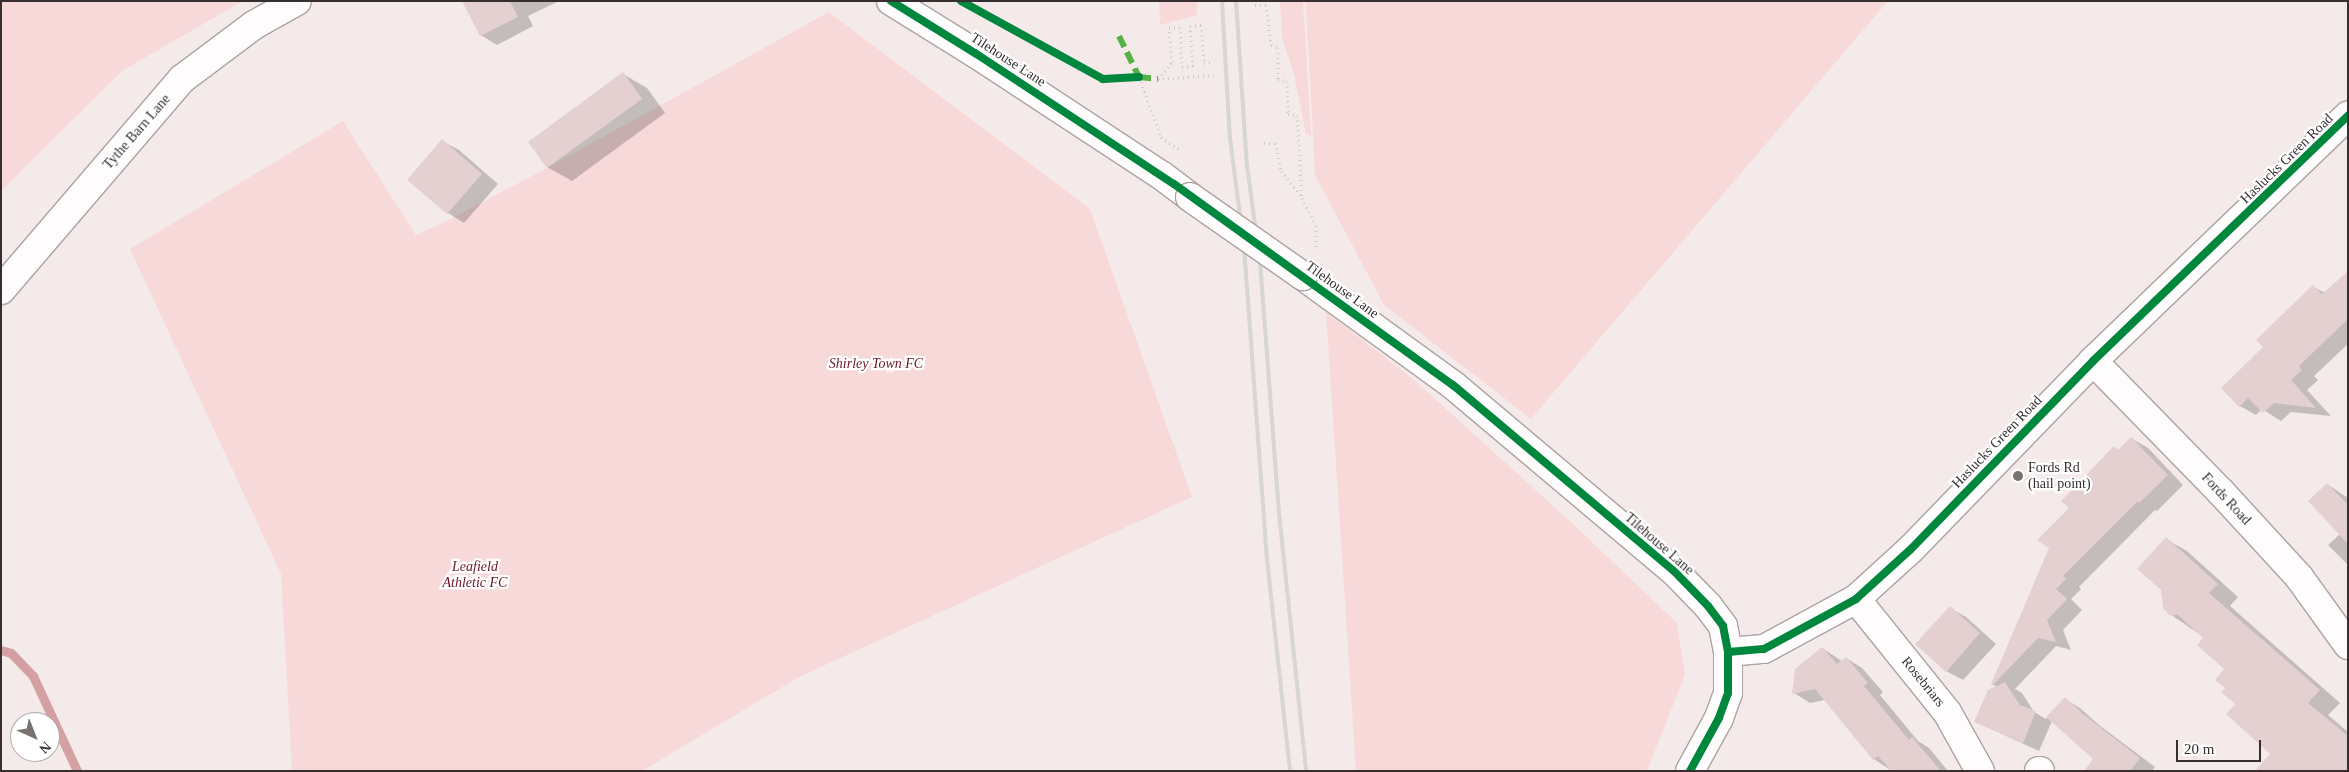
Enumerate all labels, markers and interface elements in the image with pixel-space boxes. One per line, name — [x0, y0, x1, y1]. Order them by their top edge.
street label: Tilehouse Lane — [967, 29, 1049, 91]
street label: Tythe Barn Lane — [100, 91, 174, 173]
street label: Haslucks Green Road — [2237, 111, 2337, 207]
street label: Tilehouse Lane — [1302, 258, 1382, 322]
park label: Shirley Town FC — [829, 356, 923, 372]
street label: Haslucks Green Road — [1949, 392, 2045, 492]
place label: Fords Rd (hail point) — [2028, 460, 2091, 492]
marker: Fords Rd (hail point) — [2012, 470, 2024, 482]
street label: Fords Road — [2198, 470, 2254, 528]
street label: Tilehouse Lane — [1621, 509, 1697, 579]
park label: Leafield Athletic FC — [443, 559, 507, 592]
street label: Rosebriars — [1898, 653, 1948, 711]
north arrow — [10, 712, 60, 762]
scale bar — [2179, 730, 2264, 762]
text: N — [36, 739, 54, 756]
text: 20 m — [2184, 741, 2214, 757]

